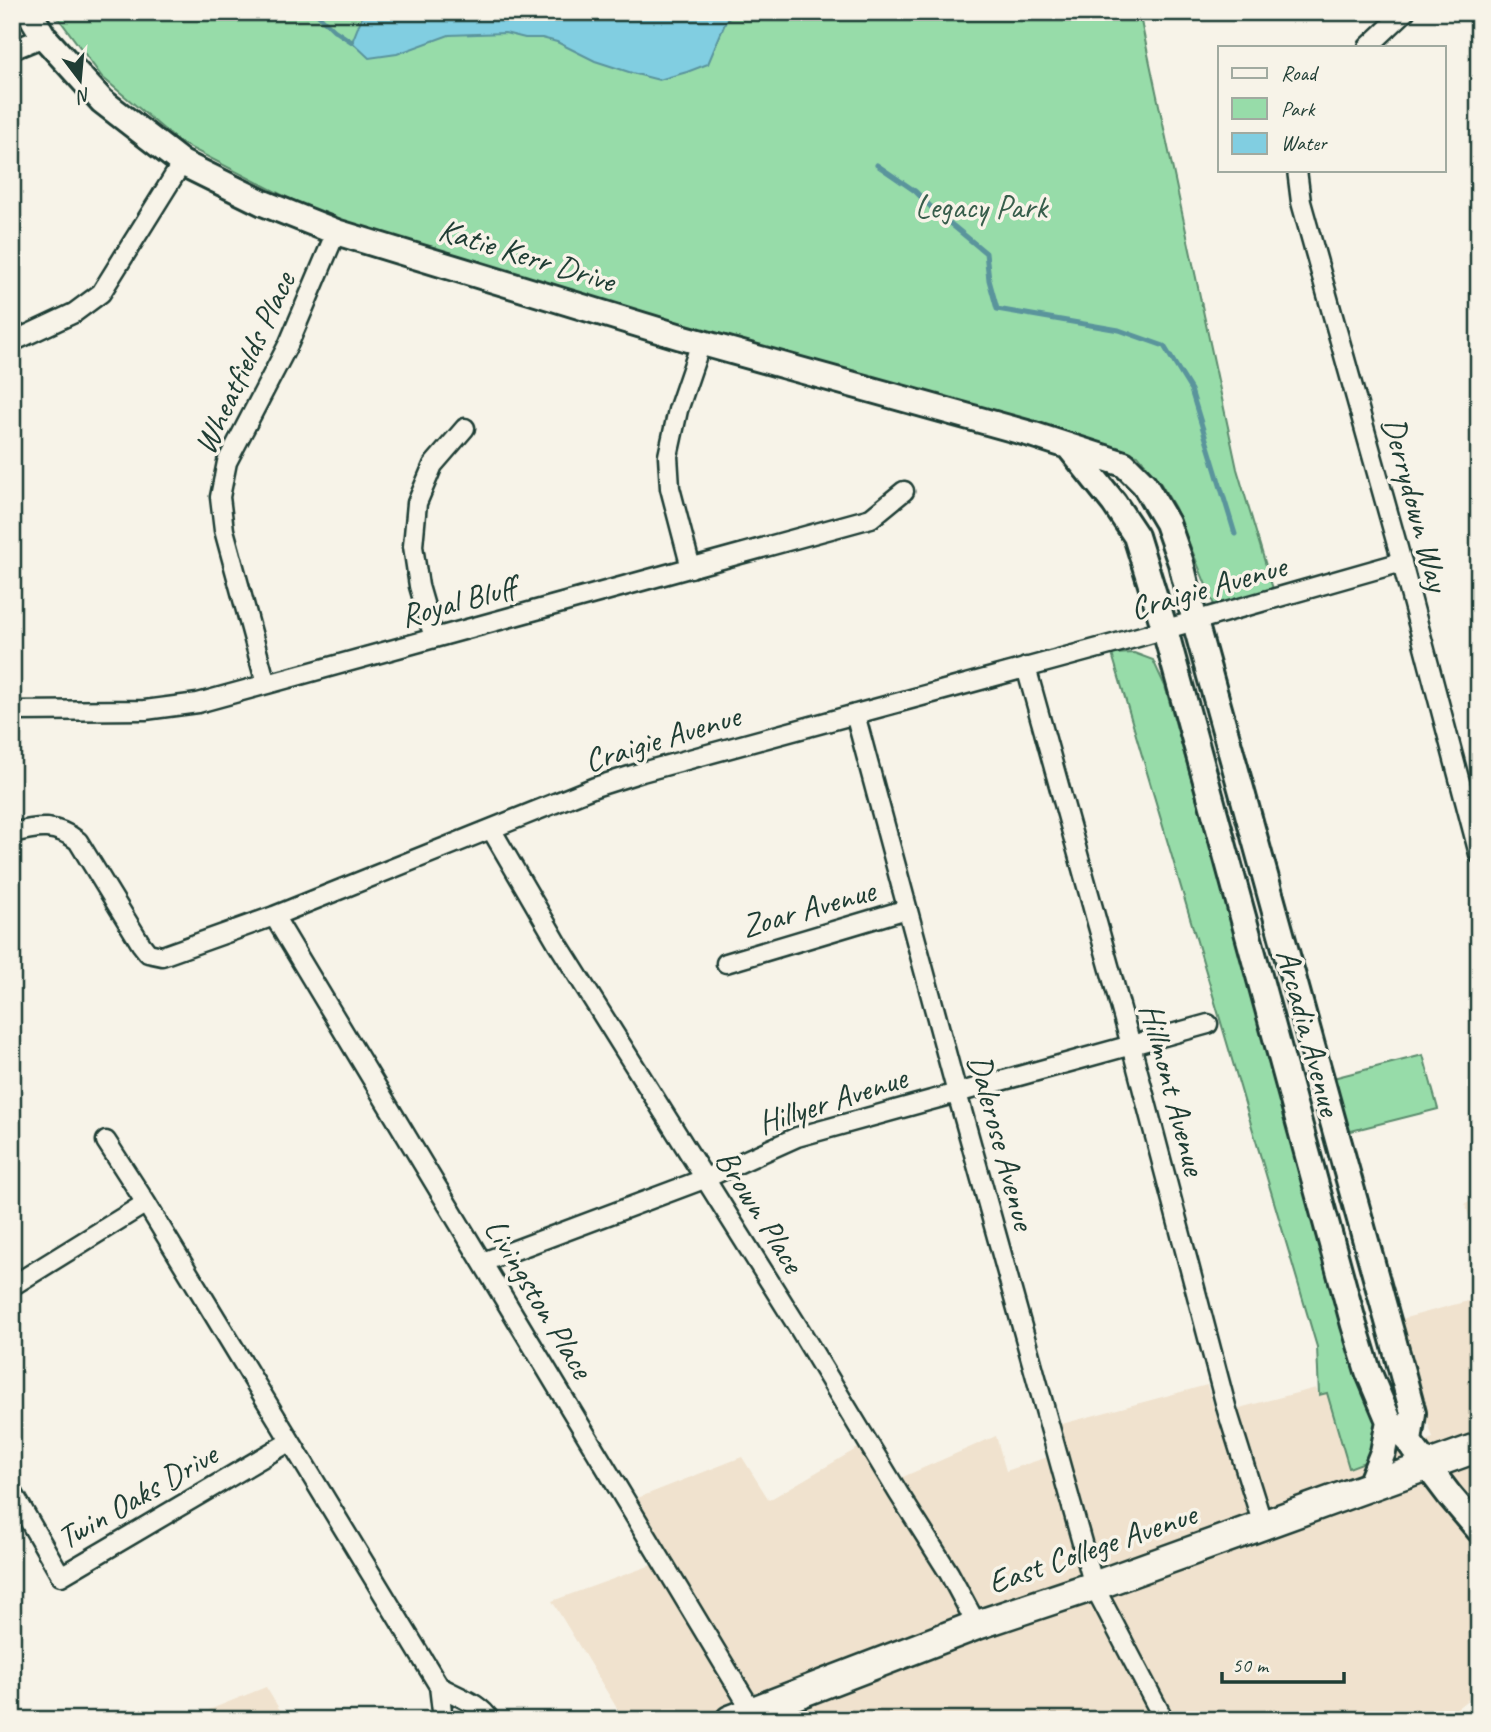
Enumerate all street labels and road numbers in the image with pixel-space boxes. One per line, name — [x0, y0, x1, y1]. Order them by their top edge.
street label: Katie Kerr Drive — [434, 208, 622, 302]
street label: Wheatfields Place — [183, 263, 305, 461]
street label: Derrydown Way — [1373, 412, 1460, 598]
street label: Craigie Avenue — [1125, 544, 1293, 629]
street label: Royal Bluff — [396, 564, 527, 637]
street label: Craigie Avenue — [579, 694, 747, 782]
street label: Zoar Avenue — [736, 868, 882, 947]
street label: Arcadia Avenue — [1267, 944, 1352, 1122]
street label: Hillmont Avenue — [1130, 999, 1217, 1182]
street label: Dalerose Avenue — [959, 1050, 1046, 1236]
street label: Hillyer Avenue — [752, 1056, 914, 1144]
street label: Brown Place — [706, 1142, 815, 1282]
street label: Livingston Place — [475, 1210, 604, 1388]
street label: Twin Oaks Drive — [49, 1432, 226, 1559]
street label: East College Avenue — [982, 1492, 1204, 1603]

